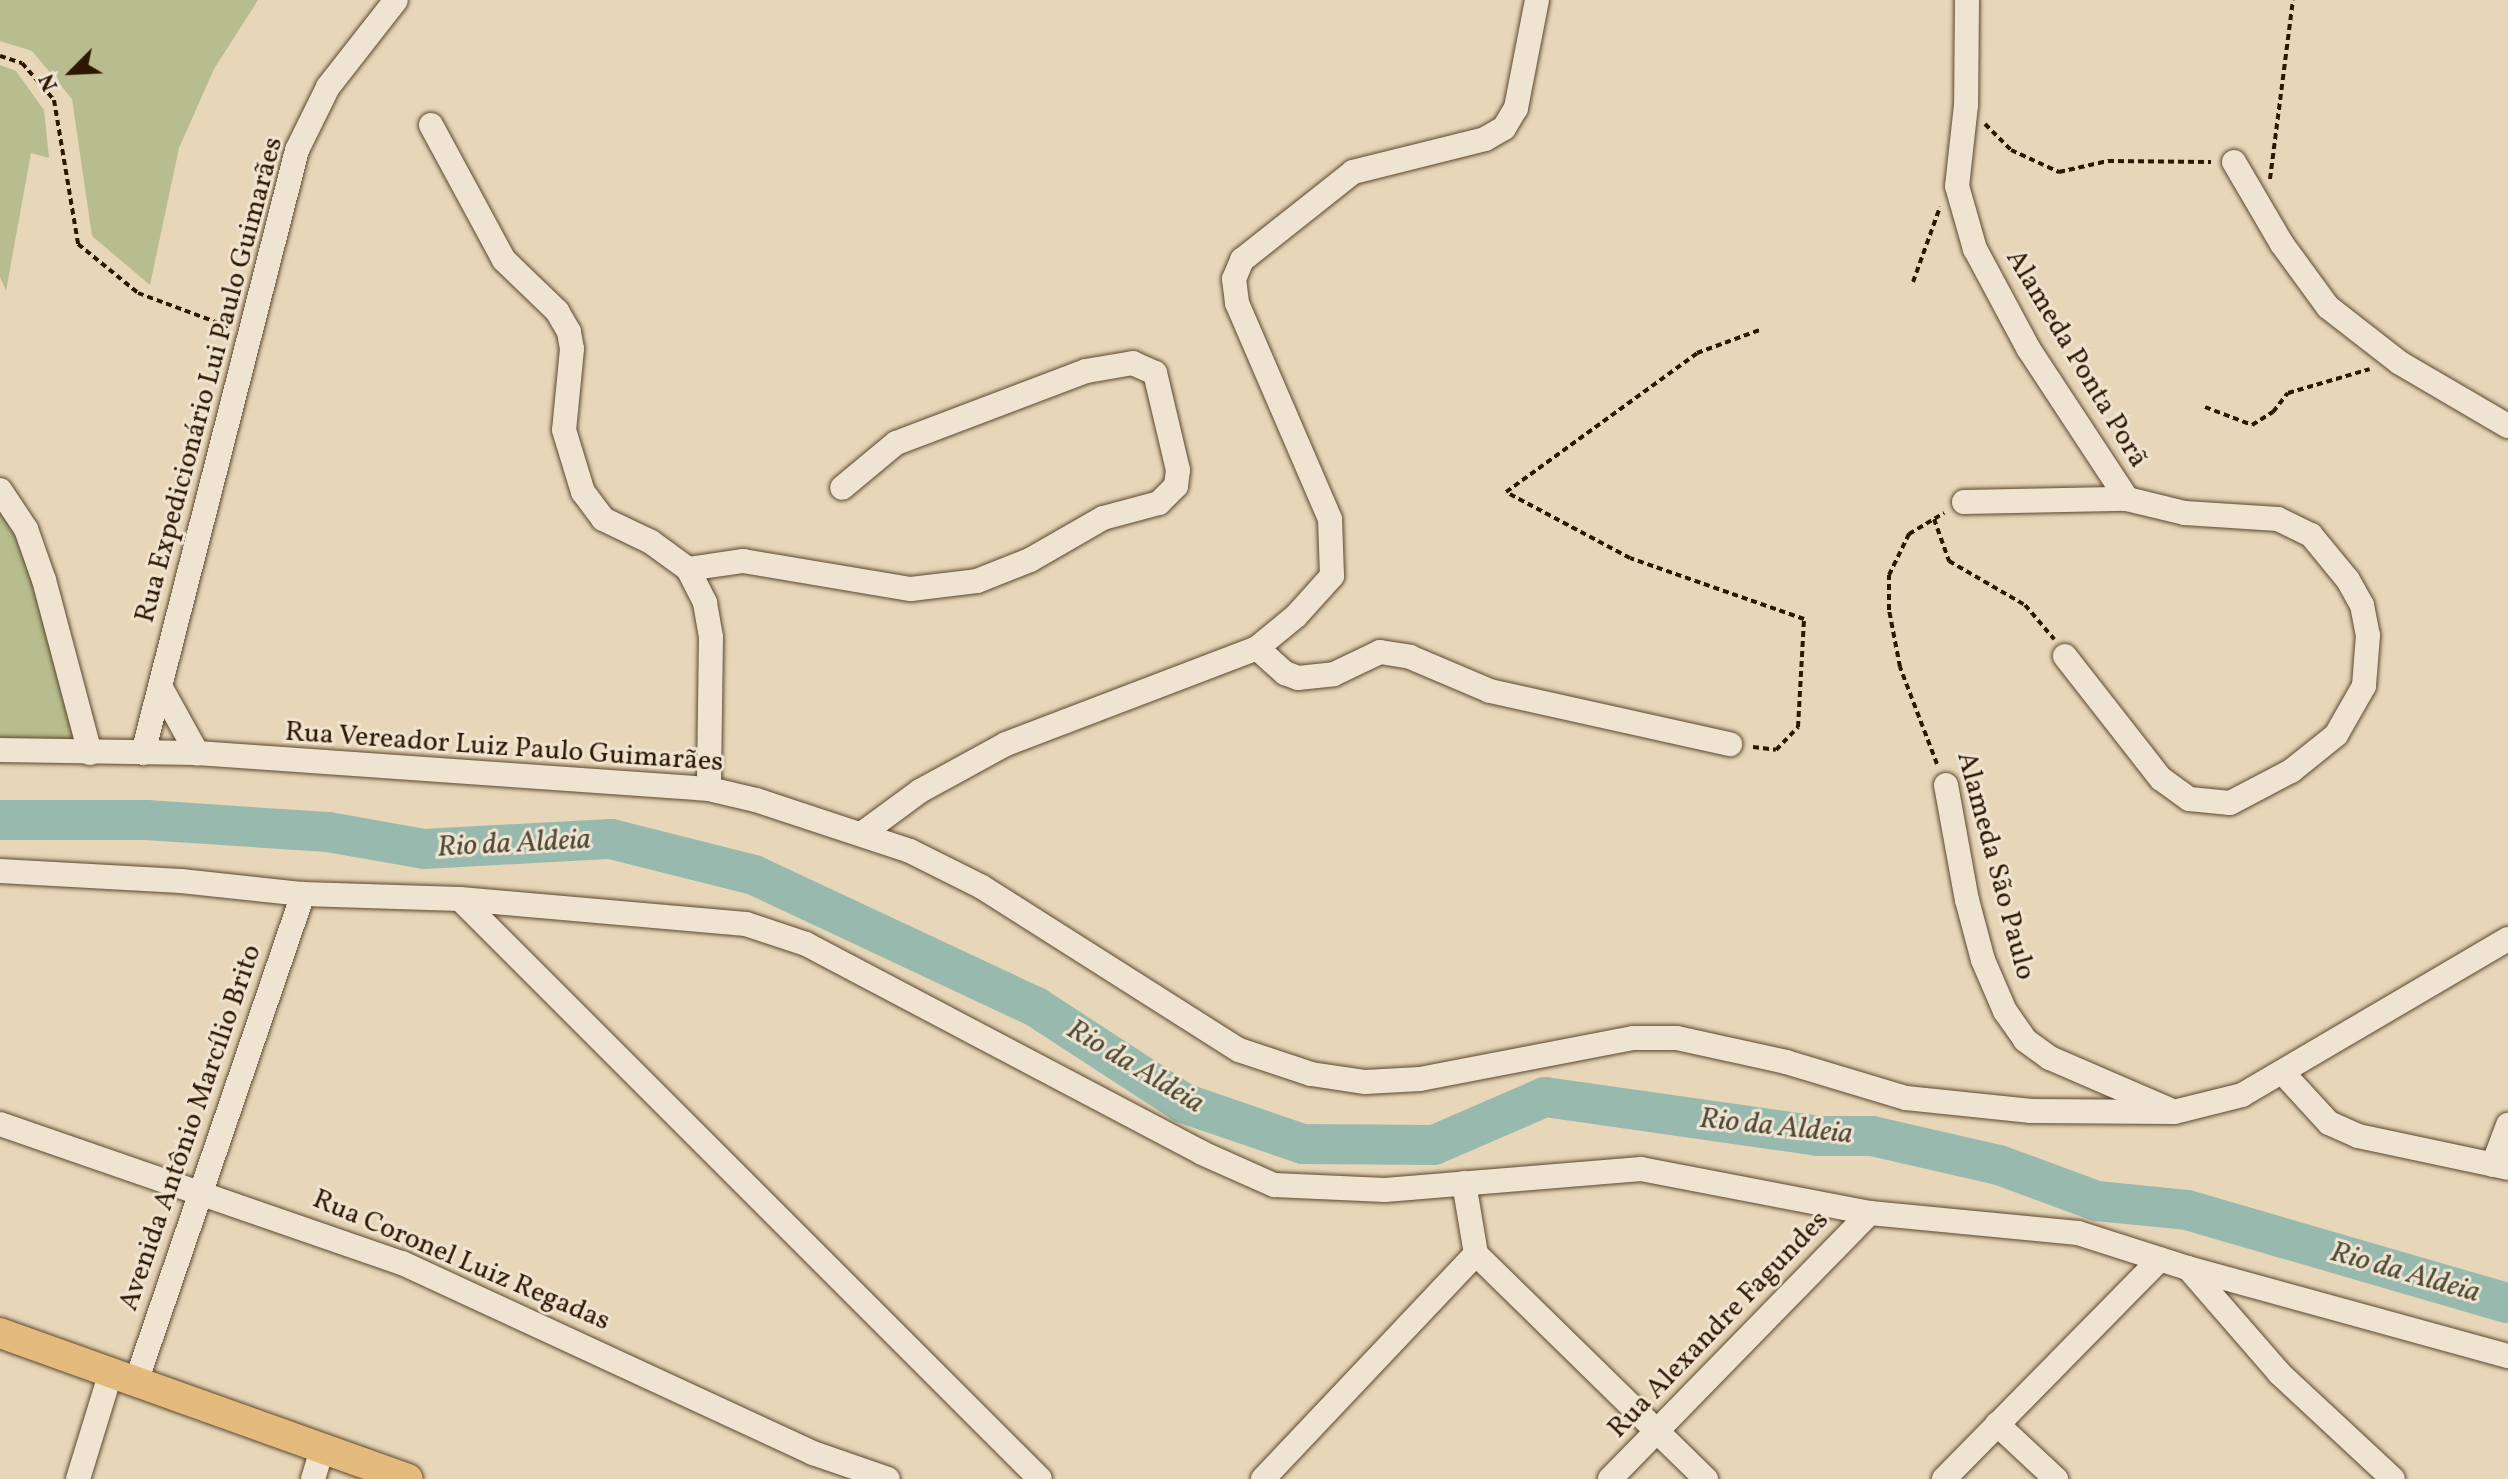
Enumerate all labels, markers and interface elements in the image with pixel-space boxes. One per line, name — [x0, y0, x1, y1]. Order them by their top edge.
north arrow — [32, 32, 112, 112]
text: N — [32, 68, 67, 96]
street label: Rua Expedicionário Lui Paulo Guimarães — [129, 134, 291, 626]
street label: Alameda Ponta Porã — [1998, 244, 2154, 474]
street label: Rua Vereador Luiz Paulo Guimarães — [283, 716, 725, 780]
street label: Alameda São Paulo — [1948, 748, 2042, 984]
water label: Rio da Aldeia — [436, 822, 592, 866]
street label: Avenida Antônio Marcílio Brito — [112, 941, 270, 1315]
water label: Rio da Aldeia — [1060, 1012, 1210, 1122]
water label: Rio da Aldeia — [1698, 1101, 1854, 1153]
street label: Rua Coronel Luiz Regadas — [307, 1183, 615, 1339]
street label: Rua Alexandre Fagundes — [1601, 1204, 1837, 1446]
water label: Rio da Aldeia — [2326, 1234, 2484, 1312]

